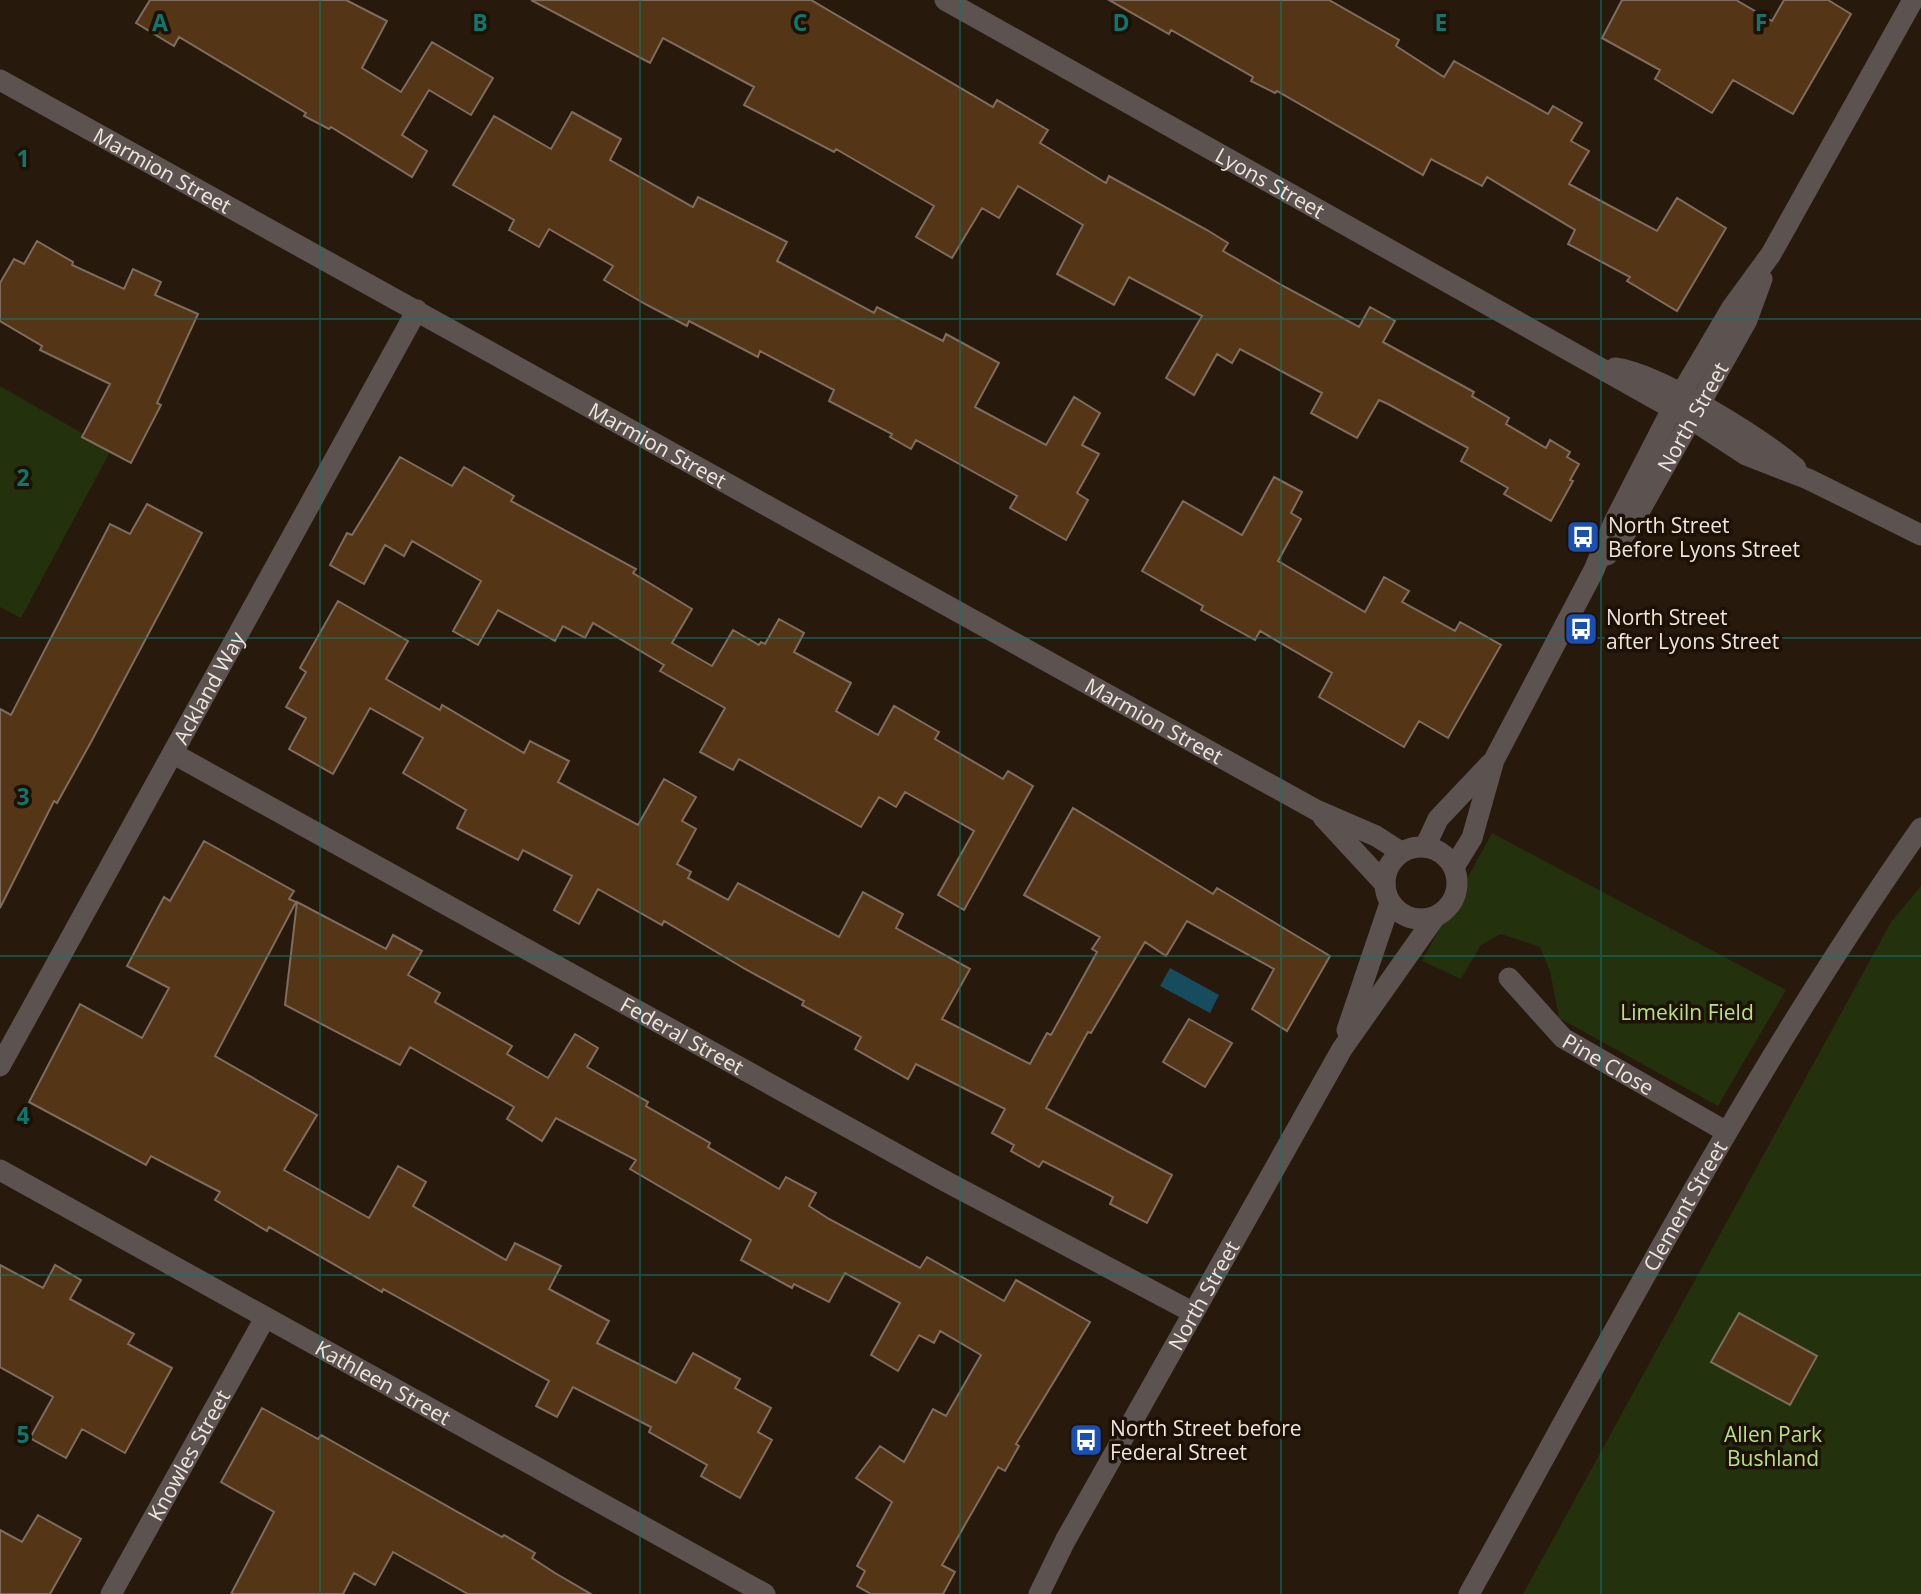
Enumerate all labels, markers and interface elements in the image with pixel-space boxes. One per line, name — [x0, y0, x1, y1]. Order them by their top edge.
text: A — [152, 6, 168, 38]
text: B — [472, 6, 488, 38]
text: C — [793, 6, 807, 38]
text: D — [1112, 6, 1130, 38]
text: E — [1435, 6, 1447, 38]
text: F — [1755, 6, 1767, 38]
street label: Marmion Street — [89, 121, 237, 220]
street label: Lyons Street — [1211, 141, 1330, 225]
text: 1 — [16, 142, 30, 174]
street label: North Street — [1650, 357, 1735, 477]
street label: Marmion Street — [584, 395, 731, 494]
text: 2 — [16, 461, 30, 493]
place label: North Street Before Lyons Street — [1608, 511, 1800, 563]
bus stop icon: North Street Before Lyons Street — [1564, 518, 1602, 556]
place label: North Street after Lyons Street — [1606, 603, 1779, 655]
bus stop icon: North Street after Lyons Street — [1562, 610, 1600, 648]
street label: Ackland Way — [166, 626, 251, 749]
street label: Marmion Street — [1080, 671, 1228, 770]
text: 3 — [16, 780, 30, 812]
street label: Federal Street — [616, 990, 749, 1081]
park label: Limekiln Field — [1620, 998, 1754, 1026]
street label: Pine Close — [1558, 1027, 1659, 1101]
text: 4 — [16, 1099, 30, 1131]
street label: Clement Street — [1636, 1135, 1733, 1276]
street label: North Street — [1161, 1235, 1245, 1355]
street label: Kathleen Street — [310, 1334, 456, 1431]
street label: Knowles Street — [141, 1385, 236, 1526]
place label: North Street before Federal Street — [1110, 1414, 1302, 1466]
text: 5 — [16, 1418, 30, 1450]
park label: Allen Park Bushland — [1724, 1420, 1822, 1472]
bus stop icon: North Street before Federal Street — [1067, 1421, 1105, 1459]

